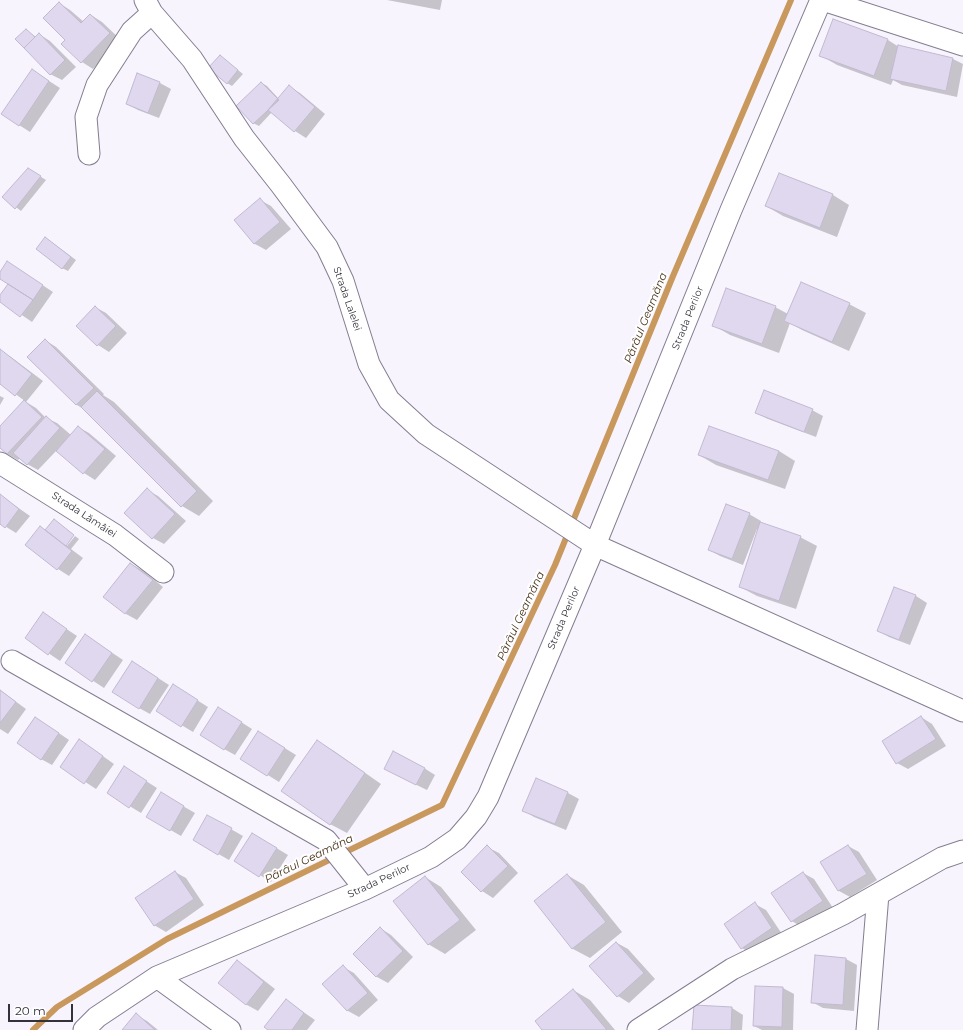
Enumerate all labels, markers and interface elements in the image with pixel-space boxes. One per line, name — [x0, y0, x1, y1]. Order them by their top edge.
street label: Strada Lalelei — [330, 265, 364, 333]
water label: Pârâul Geamăna — [622, 271, 670, 365]
street label: Strada Perilor — [670, 284, 706, 352]
street label: Strada Lămâiei — [49, 490, 119, 540]
water label: Pârâul Geamăna — [495, 569, 547, 663]
street label: Strada Perilor — [545, 584, 583, 652]
water label: Pârâul Geamăna — [263, 832, 355, 886]
street label: Strada Perilor — [346, 861, 412, 901]
scale bar — [10, 996, 75, 1022]
text: 20 m — [15, 1003, 46, 1018]

